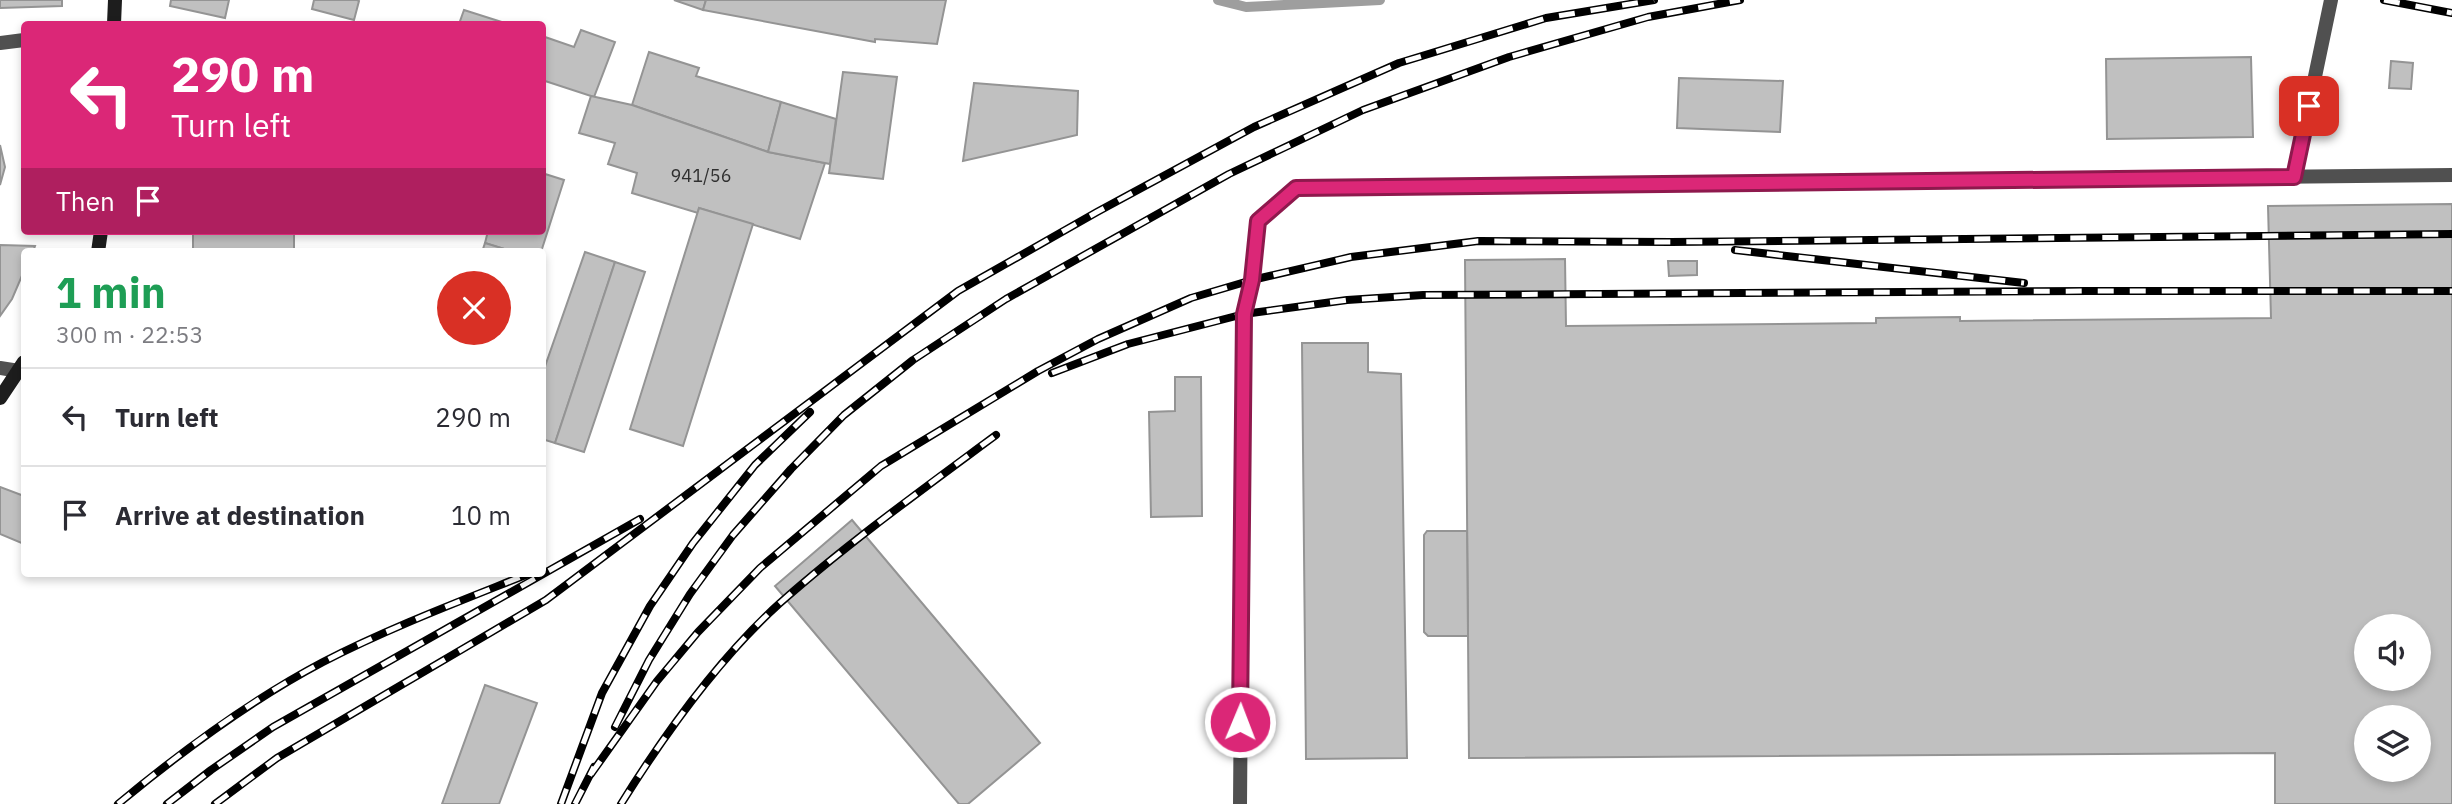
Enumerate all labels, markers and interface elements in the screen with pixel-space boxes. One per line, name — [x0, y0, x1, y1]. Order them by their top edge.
text: 290 m — [171, 42, 315, 105]
icon: left — [56, 49, 147, 140]
pin — [2279, 76, 2339, 136]
icon: arrive — [2290, 87, 2328, 125]
text: Turn left — [171, 104, 291, 146]
house number: 941/56 — [671, 164, 731, 187]
icon: arrive — [129, 182, 167, 220]
text: Then — [56, 184, 115, 218]
text: 1 min — [56, 265, 166, 320]
button: close — [437, 271, 511, 345]
text: 300 m · 22:53 — [56, 319, 203, 349]
icon: left — [56, 398, 94, 436]
text: Turn left — [115, 400, 218, 434]
text: 290 m — [435, 400, 511, 434]
icon: arrive — [56, 496, 94, 534]
text: Arrive at destination — [115, 498, 365, 532]
text: 10 m — [451, 498, 511, 532]
map controls — [2354, 614, 2431, 782]
button: sound — [2354, 614, 2431, 691]
position arrow — [1203, 685, 1277, 759]
button: layers — [2354, 705, 2431, 782]

